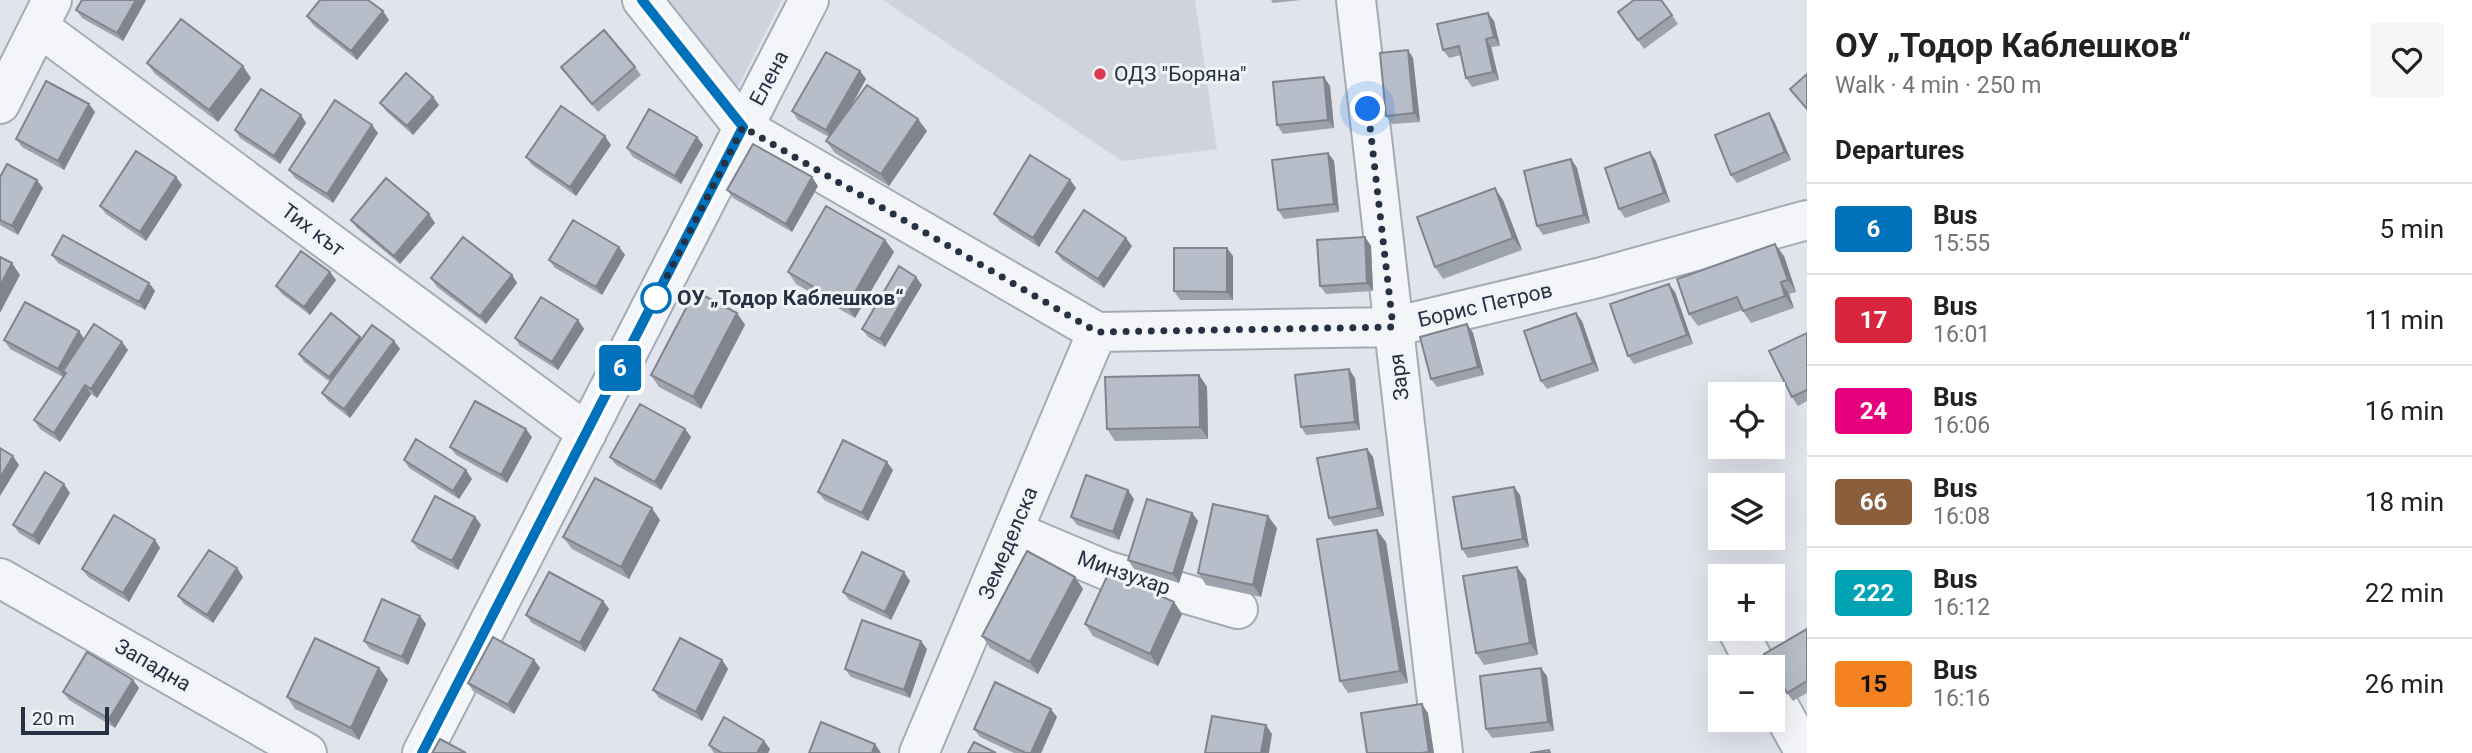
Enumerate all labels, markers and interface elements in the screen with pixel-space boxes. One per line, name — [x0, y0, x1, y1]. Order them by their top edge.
button: heart — [2370, 23, 2444, 97]
text: ОУ „Тодор Каблешков“ — [1835, 26, 2191, 65]
street label: Елена — [745, 46, 793, 110]
place label: ОДЗ "Боряна" — [1114, 62, 1246, 86]
marker: ОДЗ "Боряна" — [1092, 66, 1108, 82]
text: Walk · 4 min · 250 m — [1835, 72, 2041, 99]
your location — [1350, 91, 1385, 126]
text: Departures — [1835, 135, 1965, 165]
street label: Тих кът — [277, 198, 349, 262]
text: Bus — [1933, 200, 1978, 230]
text: 5 min — [2379, 214, 2444, 244]
text: 6 — [1867, 215, 1880, 243]
text: 15:55 — [1933, 230, 1990, 257]
street label: Борис Петров — [1415, 278, 1555, 332]
marker: ОУ „Тодор Каблешков“ — [641, 283, 671, 313]
place label: ОУ „Тодор Каблешков“ — [677, 286, 904, 310]
text: Bus — [1933, 291, 1978, 321]
text: 11 min — [2365, 305, 2444, 335]
text: 17 — [1860, 306, 1887, 334]
text: 16:01 — [1933, 321, 1990, 348]
line badge: 6 — [597, 345, 643, 391]
street label: Заря — [1384, 352, 1414, 402]
text: 6 — [613, 354, 627, 382]
map controls — [1708, 382, 1785, 732]
button: locate — [1708, 382, 1785, 459]
text: Bus — [1933, 382, 1978, 412]
text: 16 min — [2365, 396, 2444, 426]
text: 24 — [1860, 397, 1887, 425]
text: 16:06 — [1933, 412, 1990, 439]
button: layers — [1708, 473, 1785, 550]
text: Bus — [1933, 473, 1978, 503]
street label: Земеделска — [974, 483, 1042, 603]
text: 18 min — [2365, 487, 2444, 517]
text: 66 — [1860, 488, 1887, 516]
text: 16:08 — [1933, 503, 1990, 530]
street label: Минзухар — [1074, 546, 1174, 600]
button: + — [1708, 564, 1785, 641]
text: Bus — [1933, 564, 1978, 594]
text: 22 min — [2365, 578, 2444, 608]
text: 222 — [1853, 579, 1894, 607]
text: 16:12 — [1933, 594, 1990, 621]
street label: Западна — [111, 634, 195, 696]
button: − — [1708, 655, 1785, 732]
text: Bus — [1933, 655, 1978, 685]
text: 26 min — [2365, 669, 2444, 699]
text: 15 — [1860, 670, 1887, 698]
text: 16:16 — [1933, 685, 1990, 712]
scale bar — [21, 704, 108, 736]
text: 20 m — [32, 707, 75, 730]

